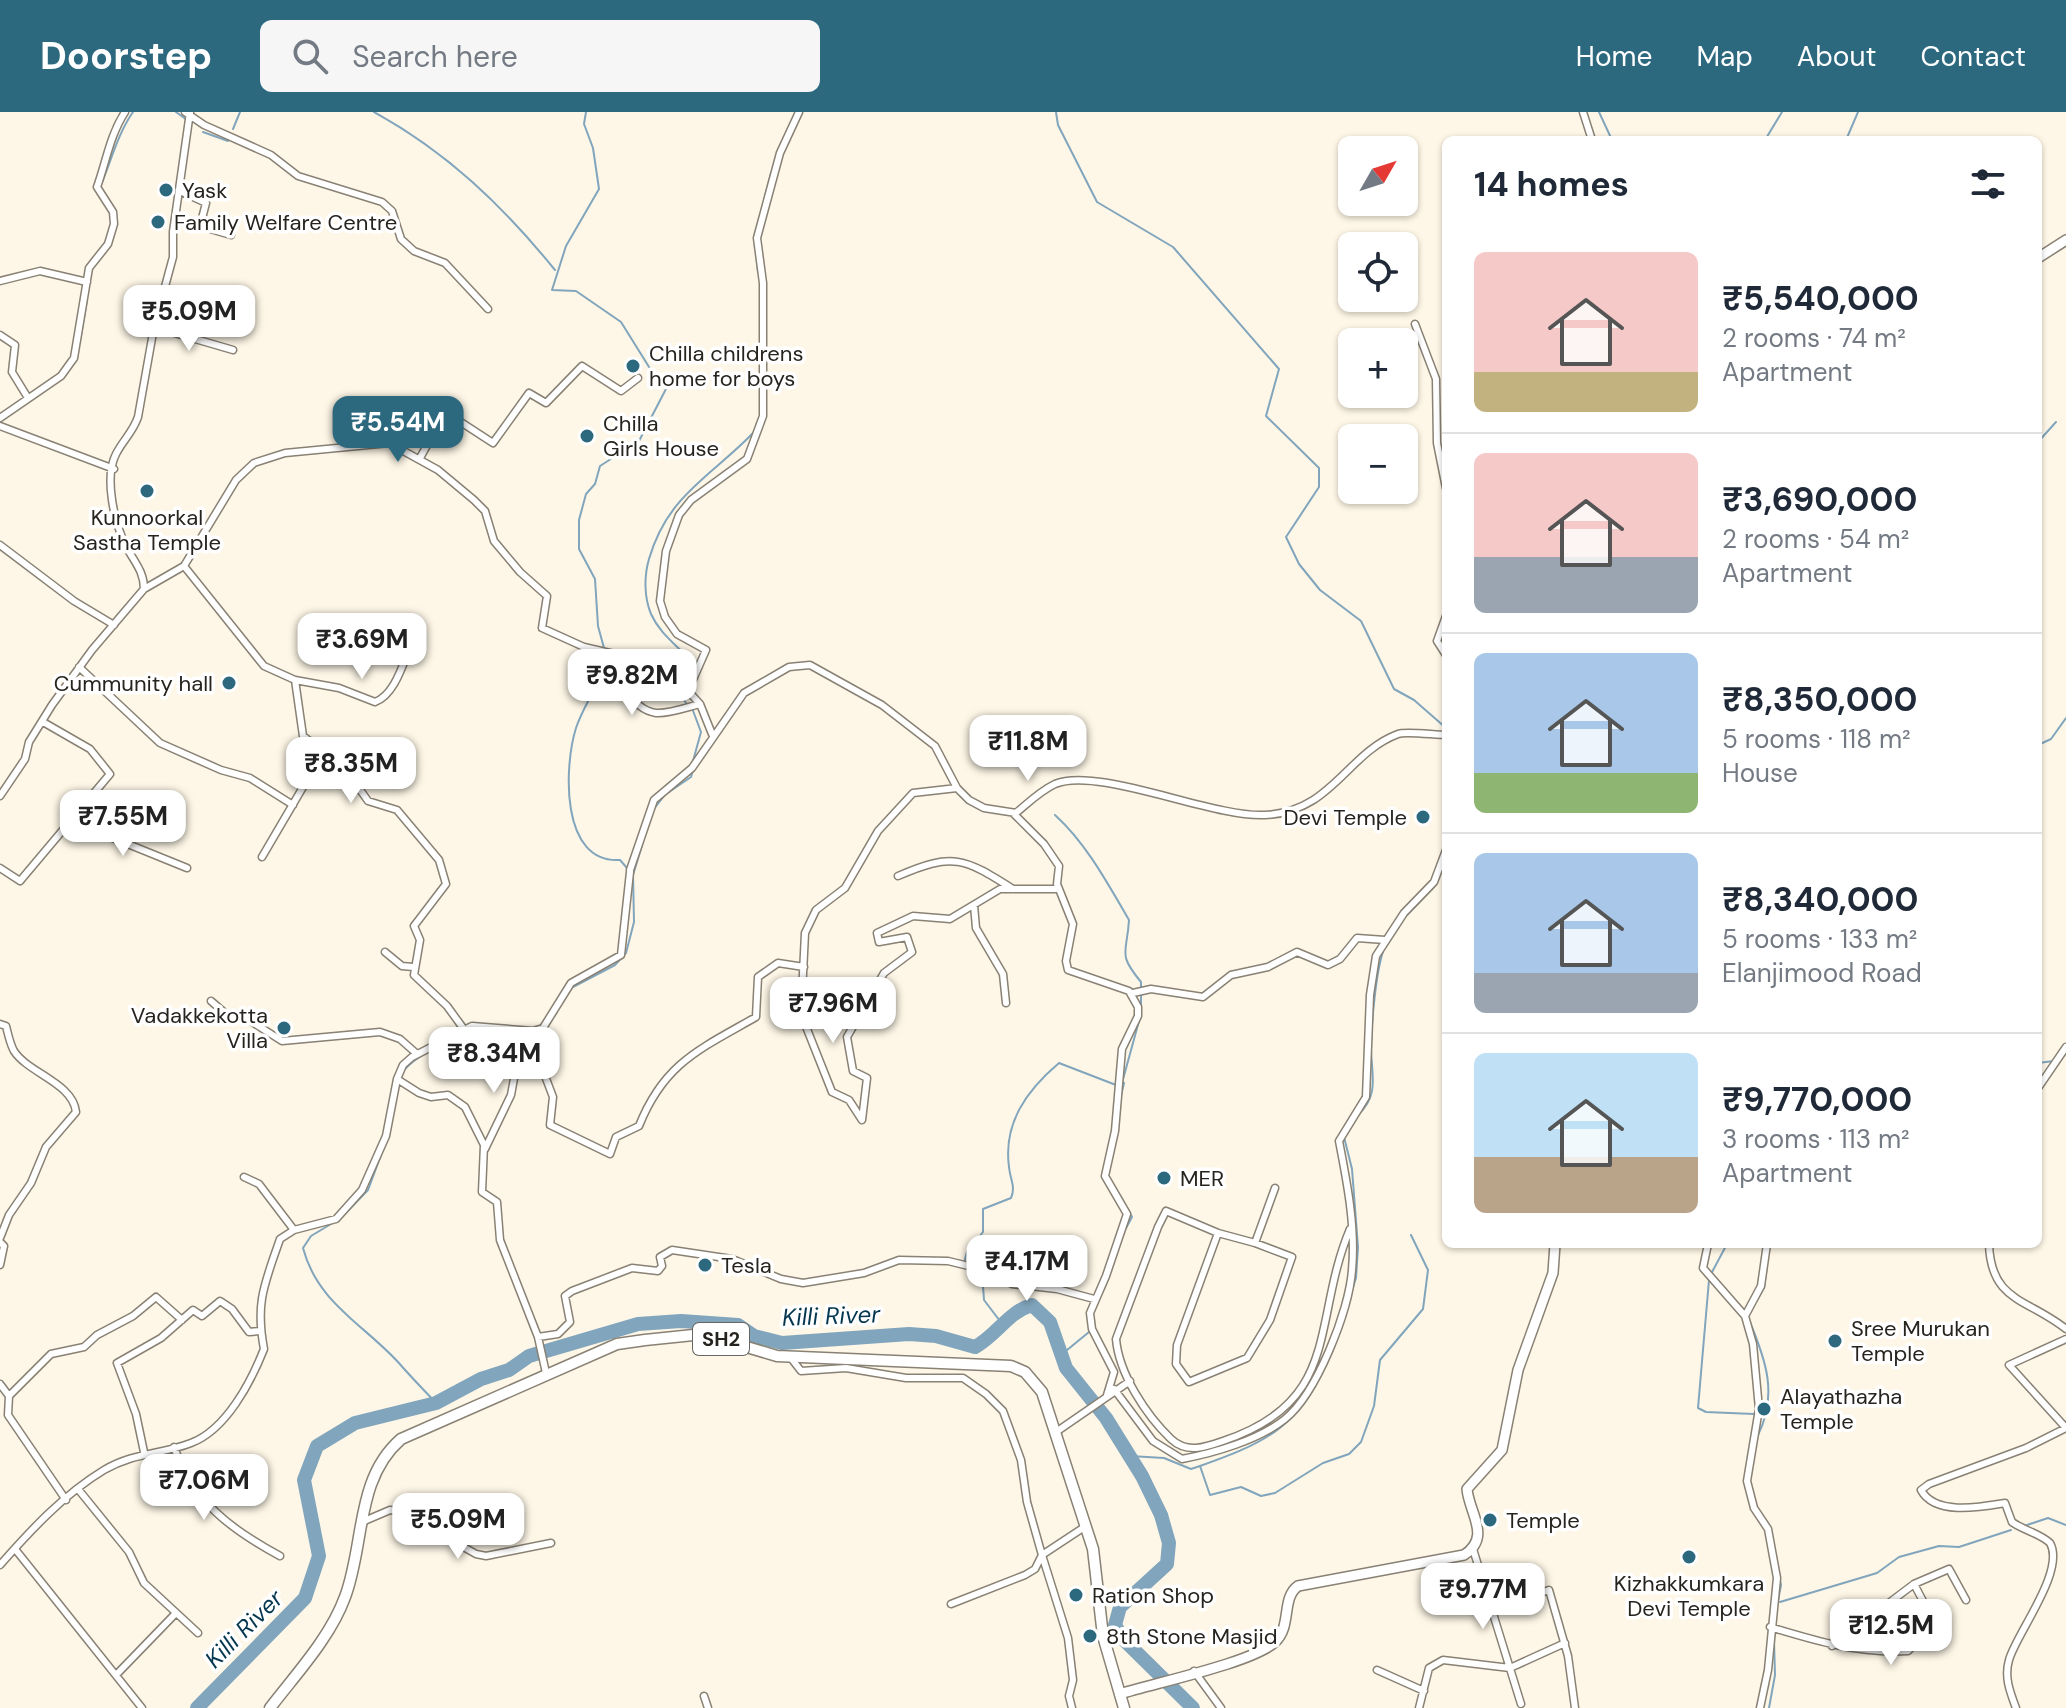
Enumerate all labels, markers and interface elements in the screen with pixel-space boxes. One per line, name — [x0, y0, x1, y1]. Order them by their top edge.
search box — [260, 20, 820, 92]
text: Doorstep — [40, 31, 212, 81]
icon: search — [288, 34, 332, 78]
text: Search here — [352, 37, 518, 76]
text: Home — [1576, 38, 1652, 75]
text: Map — [1696, 38, 1753, 75]
text: About — [1797, 38, 1876, 75]
text: Contact — [1920, 38, 2026, 75]
north arrow — [1338, 136, 1418, 216]
map controls — [1338, 136, 1418, 504]
text: 14 homes — [1474, 162, 1629, 207]
icon: filters — [1966, 162, 2010, 206]
place label: Yask — [182, 176, 227, 205]
marker: Yask — [157, 181, 175, 199]
place label: Family Welfare Centre — [174, 208, 397, 237]
marker: Family Welfare Centre — [149, 213, 167, 231]
button: locate — [1338, 232, 1418, 312]
text: ₹5,540,000 — [1722, 276, 1919, 321]
icon: home — [1538, 284, 1634, 380]
pin: ₹5.09M — [124, 285, 254, 353]
text: ₹5.09M — [141, 294, 237, 328]
text: 2 rooms · 74 m² — [1722, 321, 1906, 355]
button: + — [1338, 328, 1418, 408]
place label: Chilla childrens home for boys — [649, 339, 803, 393]
text: Apartment — [1722, 355, 1853, 389]
marker: Chilla childrens home for boys — [624, 357, 642, 375]
pin: ₹5.54M — [333, 396, 463, 464]
text: ₹5.54M — [351, 405, 445, 439]
place label: Chilla Girls House — [603, 409, 719, 463]
button: − — [1338, 424, 1418, 504]
marker: Chilla Girls House — [578, 427, 596, 445]
text: ₹3,690,000 — [1722, 477, 1917, 522]
marker: Kunnoorkal Sastha Temple — [138, 482, 156, 500]
icon: home — [1538, 485, 1634, 581]
place label: Kunnoorkal Sastha Temple — [73, 503, 221, 557]
text: 2 rooms · 54 m² — [1722, 522, 1909, 556]
text: Apartment — [1722, 556, 1853, 590]
pin: ₹3.69M — [297, 613, 427, 681]
text: ₹3.69M — [316, 622, 408, 656]
pin: ₹9.82M — [567, 649, 697, 717]
text: ₹9.82M — [586, 658, 678, 692]
place label: Cummunity hall — [54, 669, 213, 698]
marker: Cummunity hall — [220, 674, 238, 692]
text: ₹8,350,000 — [1722, 677, 1918, 722]
icon: home — [1538, 685, 1634, 781]
pin: ₹11.8M — [963, 715, 1093, 783]
text: 5 rooms · 118 m² — [1722, 722, 1911, 756]
text: ₹11.8M — [988, 724, 1068, 758]
pin: ₹8.35M — [286, 737, 416, 805]
text: ₹8.35M — [304, 746, 398, 780]
text: House — [1722, 756, 1798, 790]
pin: ₹7.55M — [58, 790, 188, 858]
text: ₹7.55M — [78, 799, 168, 833]
place label: Devi Temple — [1283, 803, 1407, 832]
marker: Devi Temple — [1414, 808, 1432, 826]
text: ₹8,340,000 — [1722, 877, 1919, 922]
icon: home — [1538, 885, 1634, 981]
text: 5 rooms · 133 m² — [1722, 922, 1917, 956]
text: Elanjimood Road — [1722, 956, 1922, 990]
pin: ₹7.96M — [768, 977, 898, 1045]
text: ₹7.96M — [788, 986, 878, 1020]
place label: Vadakkekotta Villa — [131, 1001, 268, 1055]
marker: Vadakkekotta Villa — [275, 1019, 293, 1037]
pin: ₹8.34M — [429, 1027, 559, 1095]
text: ₹8.34M — [447, 1036, 541, 1070]
text: ₹9,770,000 — [1722, 1077, 1912, 1122]
icon: home — [1538, 1085, 1634, 1181]
text: 3 rooms · 113 m² — [1722, 1122, 1910, 1156]
text: Apartment — [1722, 1156, 1853, 1190]
place label: MER — [1180, 1164, 1224, 1193]
marker: MER — [1155, 1169, 1173, 1187]
pin: ₹4.17M — [962, 1235, 1092, 1303]
text: ₹4.17M — [984, 1244, 1070, 1278]
place label: Tesla — [721, 1251, 772, 1280]
marker: Tesla — [696, 1256, 714, 1274]
water label: Killi River — [781, 1298, 882, 1333]
place label: Sree Murukan Temple — [1851, 1314, 1990, 1368]
road number: SH2 — [693, 1323, 749, 1355]
marker: Sree Murukan Temple — [1826, 1332, 1844, 1350]
place label: Alayathazha Temple — [1780, 1382, 1902, 1436]
marker: Alayathazha Temple — [1755, 1400, 1773, 1418]
pin: ₹7.06M — [139, 1454, 269, 1522]
text: ₹7.06M — [158, 1463, 250, 1497]
pin: ₹5.09M — [393, 1493, 523, 1561]
text: ₹5.09M — [410, 1502, 506, 1536]
place label: Temple — [1506, 1506, 1580, 1535]
marker: Temple — [1481, 1511, 1499, 1529]
marker: Kizhakkumkara Devi Temple — [1680, 1548, 1698, 1566]
pin: ₹9.77M — [1418, 1563, 1548, 1631]
place label: Kizhakkumkara Devi Temple — [1614, 1569, 1764, 1623]
text: ₹9.77M — [1439, 1572, 1527, 1606]
place label: Ration Shop — [1092, 1581, 1214, 1610]
water label: Killi River — [198, 1582, 290, 1674]
marker: Ration Shop — [1067, 1586, 1085, 1604]
pin: ₹12.5M — [1826, 1599, 1956, 1667]
text: ₹12.5M — [1848, 1608, 1934, 1642]
place label: 8th Stone Masjid — [1106, 1622, 1278, 1651]
marker: 8th Stone Masjid — [1081, 1627, 1099, 1645]

